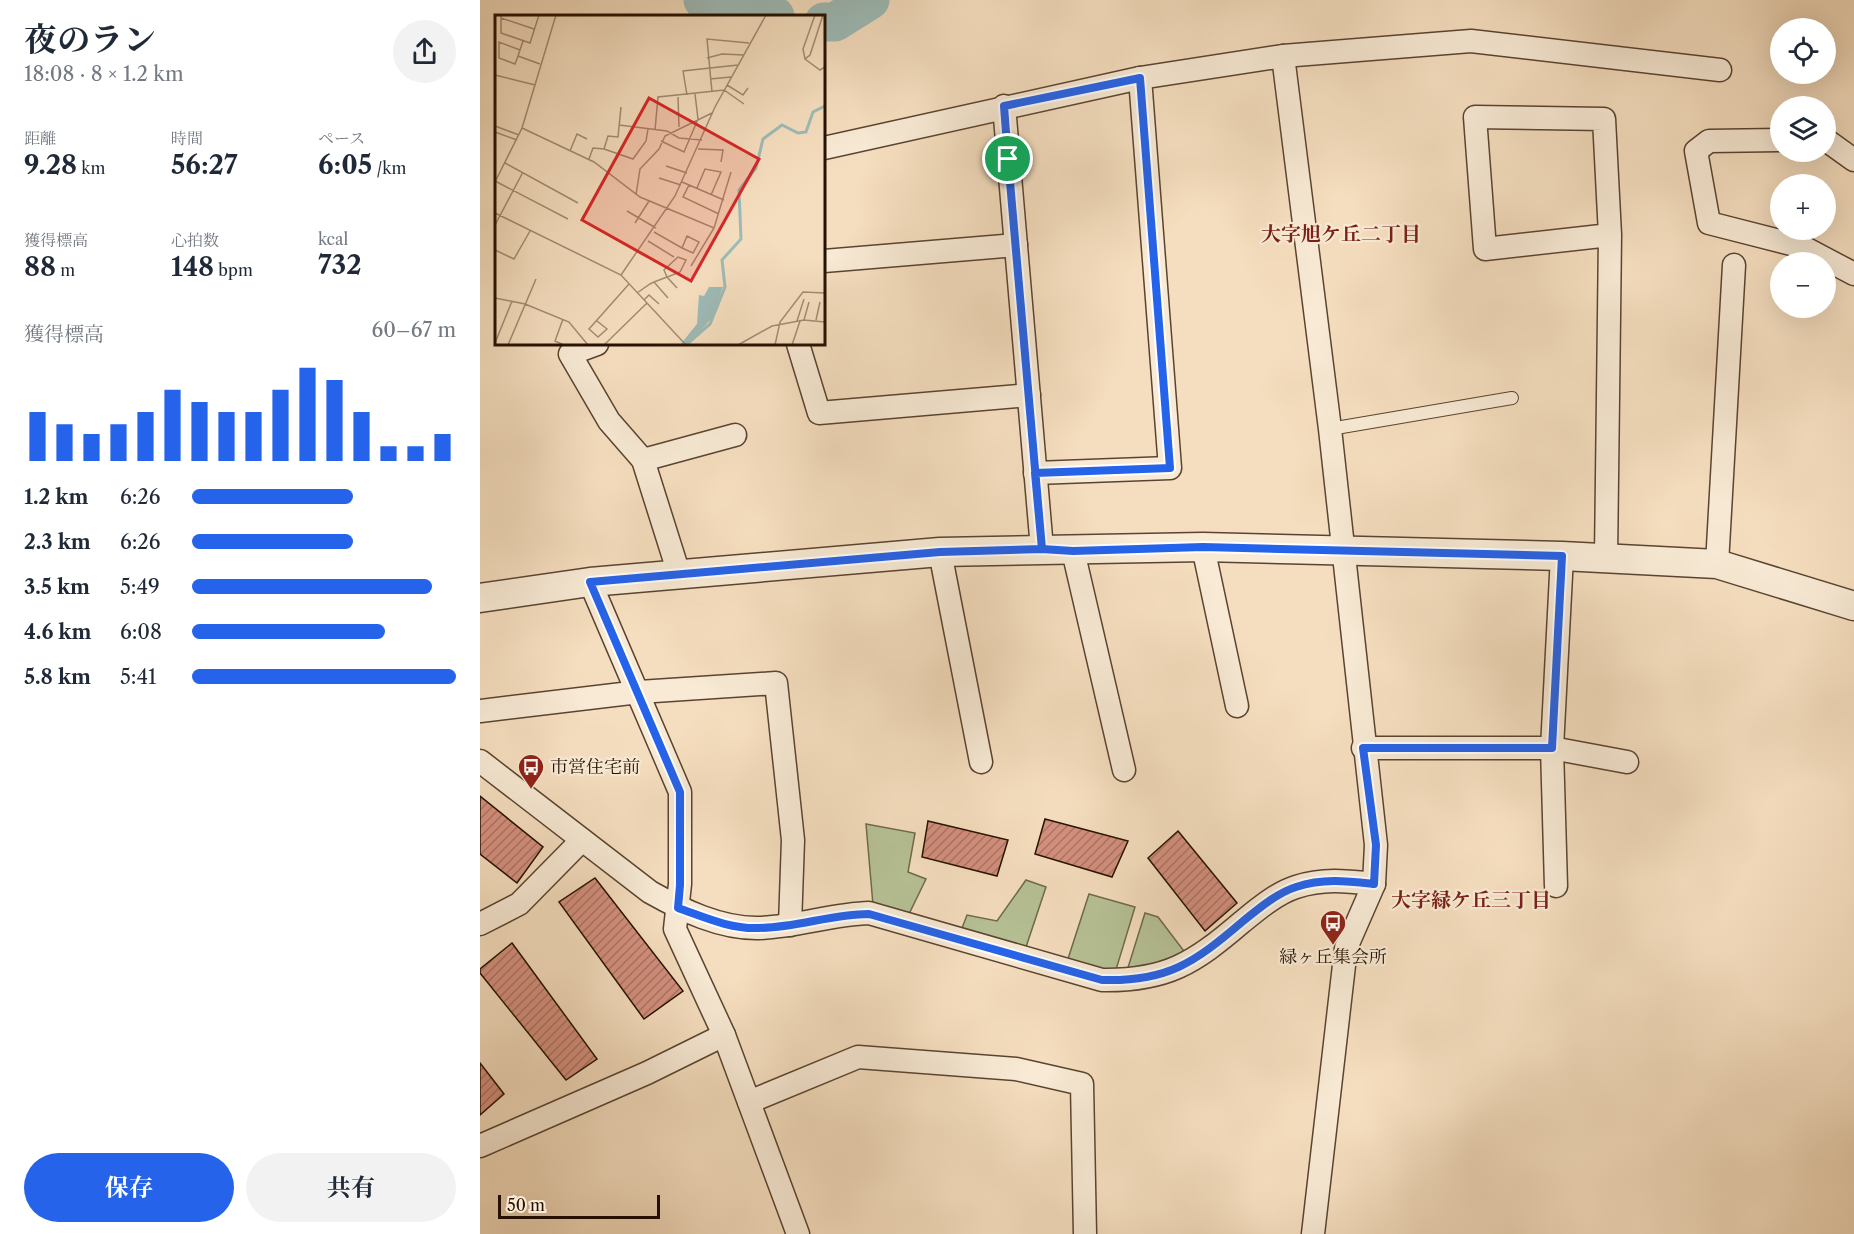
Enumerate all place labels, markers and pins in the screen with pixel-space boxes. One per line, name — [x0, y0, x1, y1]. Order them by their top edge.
pin — [982, 133, 1033, 184]
bus stop icon: 市営住宅前 — [516, 752, 546, 790]
place label: 市営住宅前 — [550, 756, 640, 778]
bus stop icon: 緑ヶ丘集会所 — [1318, 908, 1348, 946]
place label: 緑ヶ丘集会所 — [1279, 946, 1387, 968]

